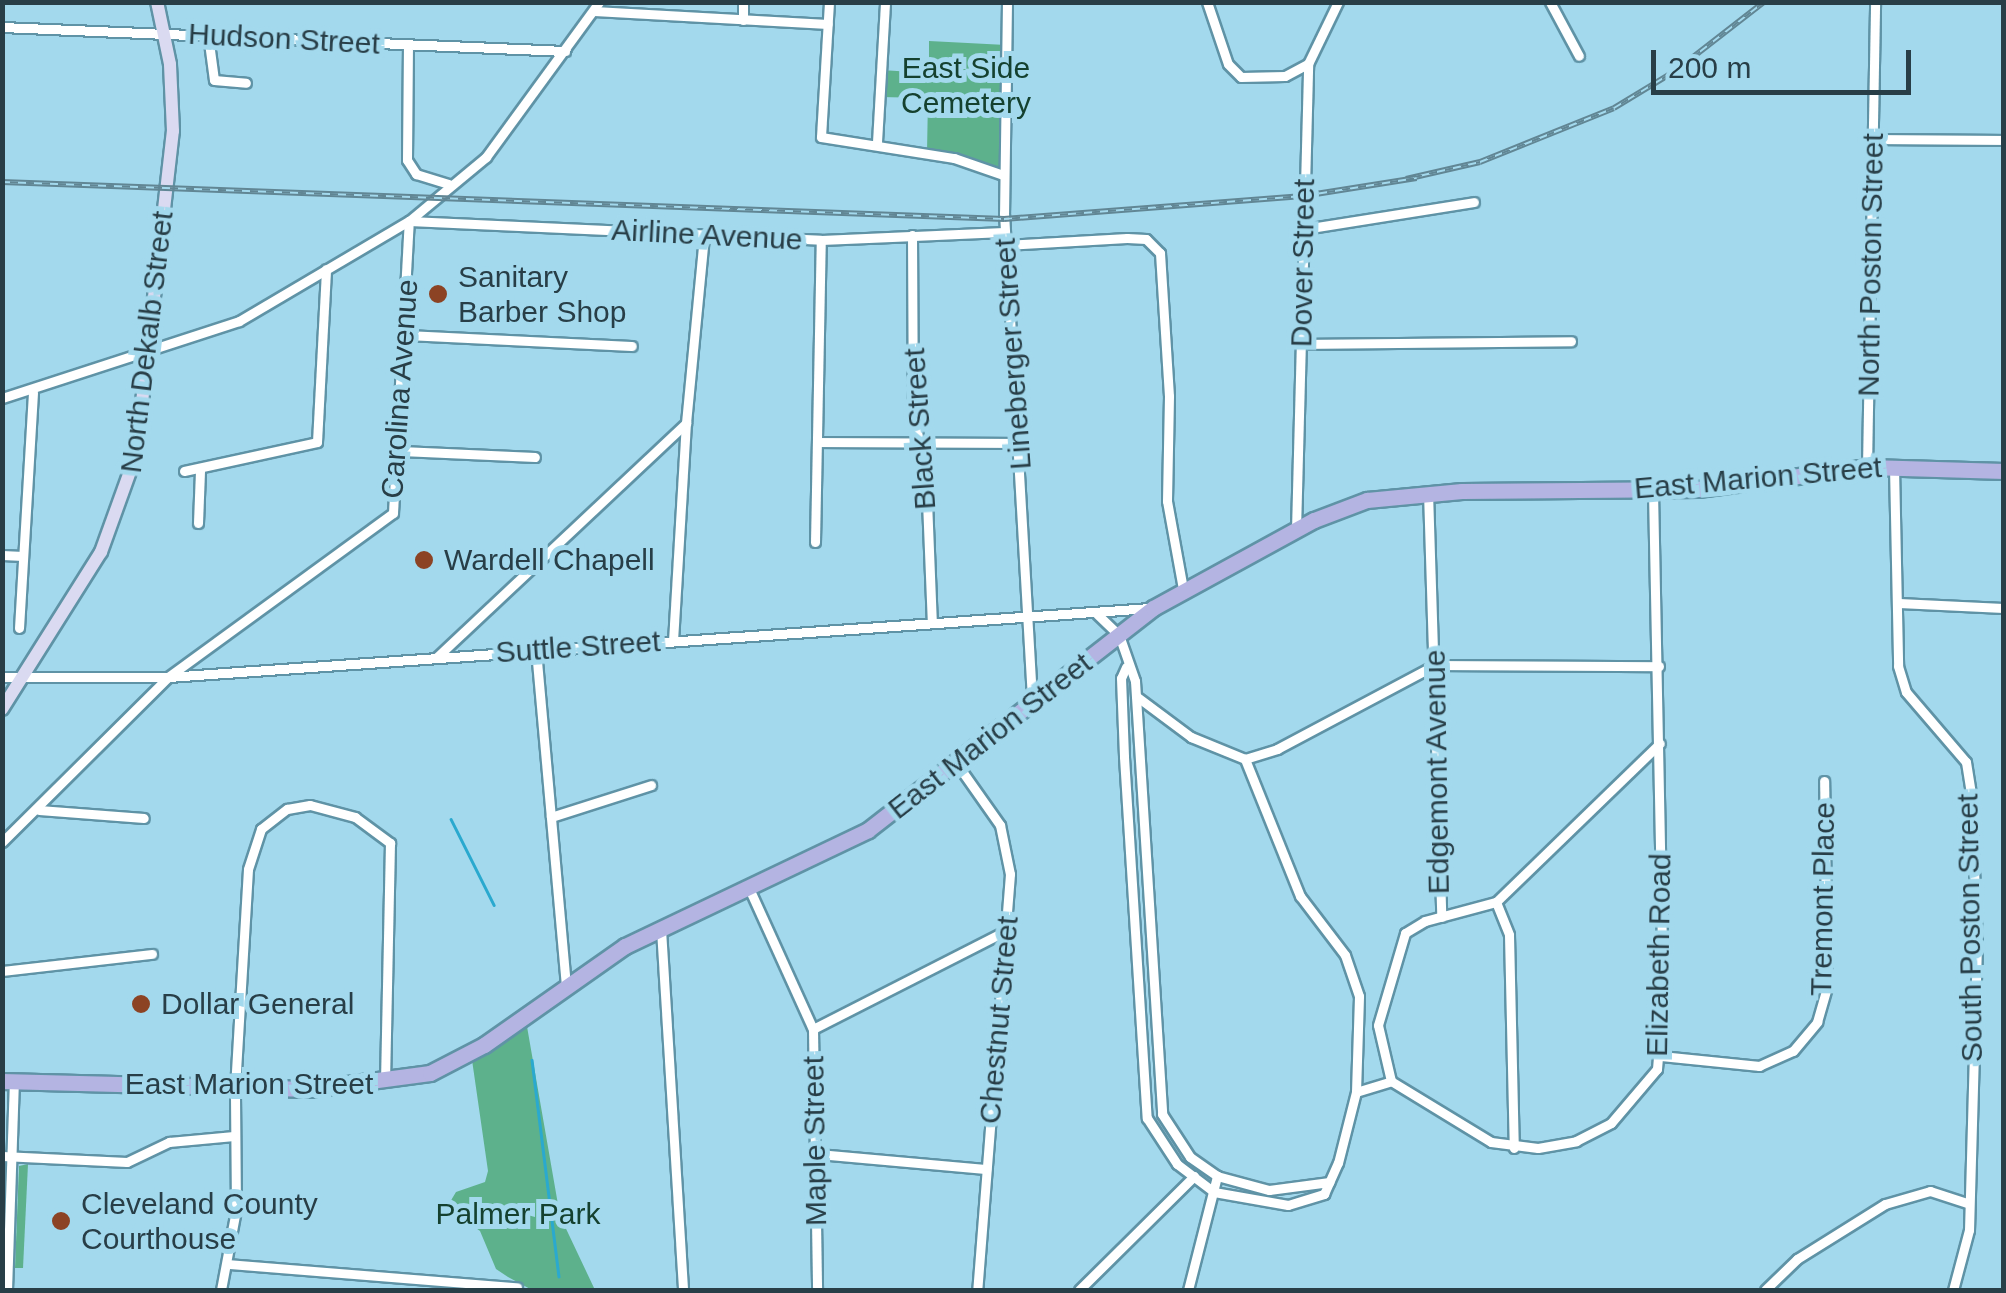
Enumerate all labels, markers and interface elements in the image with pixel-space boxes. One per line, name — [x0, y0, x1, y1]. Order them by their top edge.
street label: Hudson Street — [187, 16, 381, 62]
scale bar — [1656, 30, 1916, 92]
park label: East Side Cemetery — [901, 50, 1031, 120]
text: 200 m — [1668, 51, 1751, 84]
street label: North Poston Street — [1851, 133, 1891, 397]
street label: Dover Street — [1284, 178, 1322, 348]
street label: North Dekalb Street — [113, 209, 181, 475]
street label: Airline Avenue — [610, 212, 804, 258]
street label: Lineberger Street — [987, 237, 1039, 471]
place label: Sanitary Barber Shop — [458, 259, 626, 330]
street label: Carolina Avenue — [374, 277, 426, 501]
marker: Sanitary Barber Shop — [427, 283, 449, 305]
street label: Black Street — [896, 347, 944, 511]
street label: East Marion Street — [1633, 449, 1883, 507]
place label: Wardell Chapell — [444, 542, 655, 578]
marker: Wardell Chapell — [413, 549, 435, 571]
street label: Suttle Street — [494, 623, 662, 671]
street label: East Marion Street — [881, 645, 1099, 827]
street label: Edgemont Avenue — [1417, 649, 1457, 895]
street label: South Poston Street — [1950, 793, 1990, 1063]
street label: Tremont Place — [1803, 802, 1843, 996]
street label: Elizabeth Road — [1639, 853, 1679, 1057]
street label: Chestnut Street — [972, 915, 1026, 1125]
place label: Dollar General — [161, 986, 354, 1022]
marker: Dollar General — [130, 993, 152, 1015]
street label: Maple Street — [796, 1056, 834, 1226]
street label: East Marion Street — [125, 1066, 373, 1102]
place label: Cleveland County Courthouse — [81, 1186, 318, 1256]
park label: Palmer Park — [435, 1196, 601, 1232]
marker: Cleveland County Courthouse — [50, 1210, 72, 1232]

